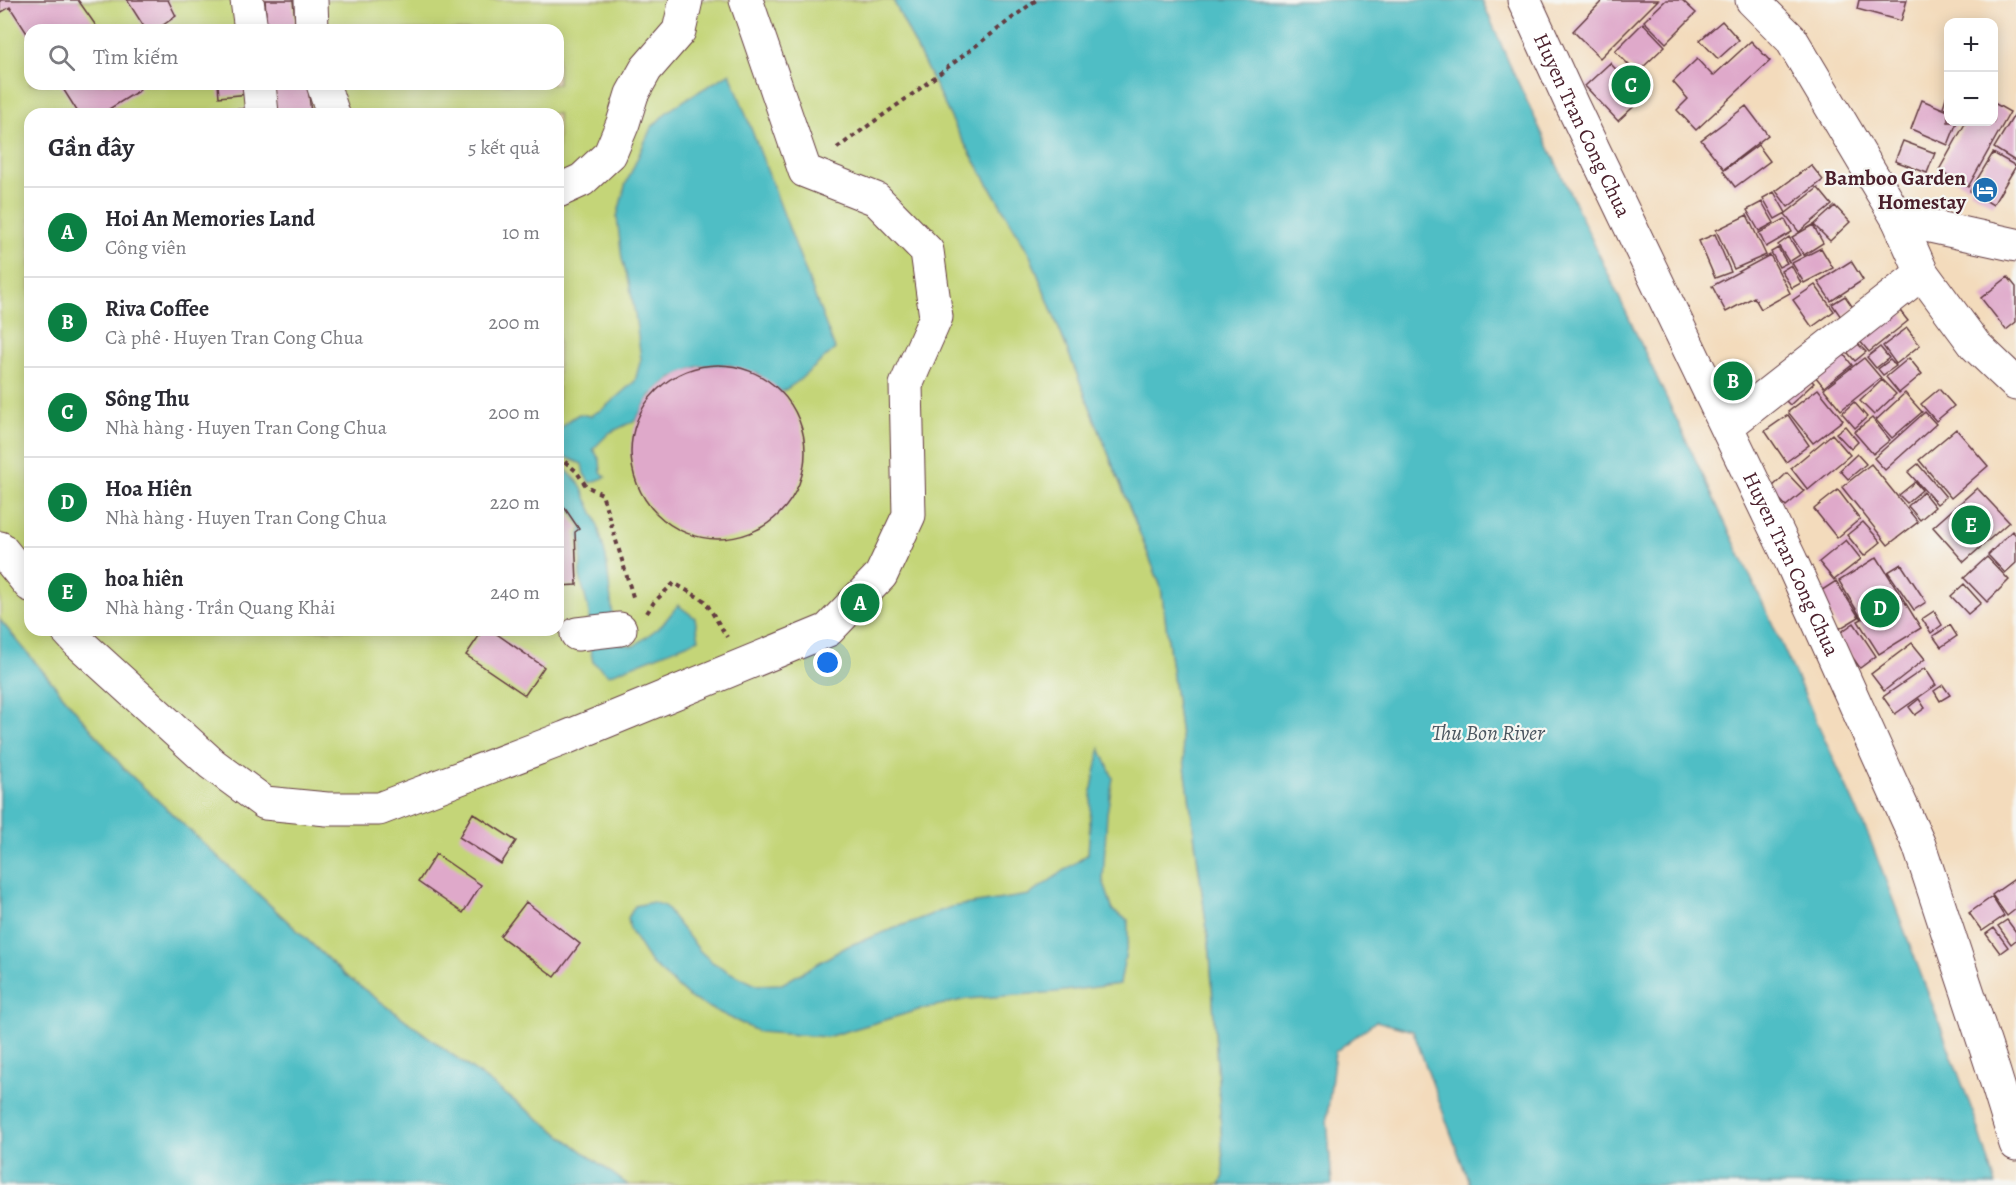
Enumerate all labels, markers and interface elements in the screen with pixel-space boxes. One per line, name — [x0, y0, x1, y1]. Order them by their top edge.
map controls — [1944, 18, 1998, 126]
button: + — [1944, 18, 1998, 72]
search box — [24, 24, 564, 90]
street label: Huyen Tran Cong Chua — [1528, 28, 1636, 220]
icon: search — [45, 41, 78, 74]
text: Tìm kiếm — [93, 42, 179, 72]
pin: C — [1612, 62, 1650, 107]
button: − — [1944, 72, 1998, 126]
text: Gần đây — [48, 130, 134, 165]
text: 5 kết quả — [468, 134, 540, 161]
place label: Bamboo Garden Homestay — [1824, 164, 1967, 216]
hotel icon: Bamboo Garden Homestay — [1970, 175, 2000, 205]
text: Hoi An Memories Land — [105, 204, 315, 234]
text: A — [61, 219, 74, 246]
text: 10 m — [502, 219, 540, 246]
text: Công viên — [105, 234, 186, 261]
text: Riva Coffee — [105, 294, 209, 324]
text: B — [61, 309, 74, 336]
text: 200 m — [489, 309, 540, 336]
text: Cà phê · Huyen Tran Cong Chua — [105, 324, 364, 351]
pin: B — [1714, 358, 1752, 404]
text: Sông Thu — [105, 384, 190, 414]
text: C — [61, 399, 74, 426]
text: 200 m — [489, 399, 540, 426]
text: Nhà hàng · Huyen Tran Cong Chua — [105, 414, 387, 441]
street label: Huyen Tran Cong Chua — [1736, 467, 1846, 661]
text: Hoa Hiên — [105, 474, 192, 504]
text: D — [61, 489, 74, 516]
text: 220 m — [490, 489, 540, 516]
pin: E — [1952, 502, 1990, 548]
text: Nhà hàng · Huyen Tran Cong Chua — [105, 504, 387, 531]
text: hoa hiên — [105, 564, 184, 594]
text: E — [62, 579, 73, 606]
text: 240 m — [490, 579, 540, 606]
pin: A — [840, 580, 880, 626]
pin: D — [1860, 586, 1900, 630]
text: Nhà hàng · Trần Quang Khải — [105, 594, 335, 621]
your location — [813, 648, 842, 677]
water label: Thu Bon River — [1431, 718, 1546, 748]

